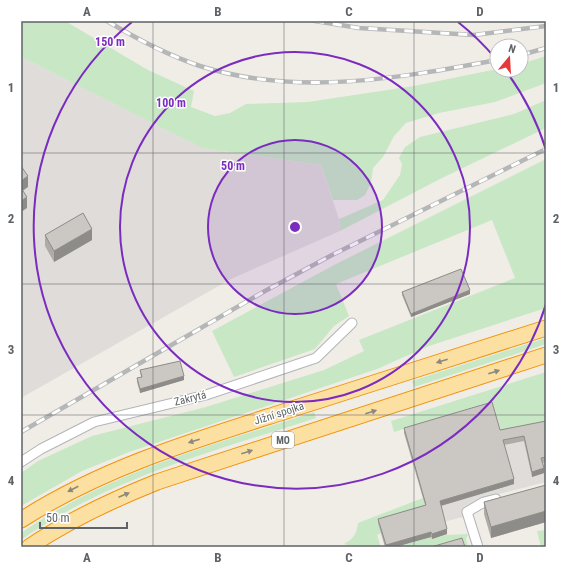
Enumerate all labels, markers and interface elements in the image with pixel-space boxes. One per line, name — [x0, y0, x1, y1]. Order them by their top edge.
text: A — [83, 4, 91, 19]
text: B — [214, 4, 222, 19]
text: C — [345, 4, 353, 19]
text: D — [476, 4, 484, 19]
text: 150 m — [95, 35, 125, 49]
north arrow — [489, 38, 529, 78]
text: N — [507, 42, 517, 56]
text: 1 — [8, 80, 14, 95]
text: 1 — [553, 80, 559, 95]
text: 100 m — [156, 96, 186, 110]
text: 50 m — [221, 159, 245, 173]
text: 2 — [8, 211, 15, 226]
text: 2 — [553, 211, 560, 226]
centre of rings — [288, 220, 302, 234]
text: 3 — [8, 342, 14, 357]
text: 3 — [553, 342, 559, 357]
one-way arrow — [436, 358, 448, 364]
one-way arrow — [489, 369, 501, 375]
street label: Zakrytá — [173, 388, 207, 409]
street label: Jižní spojka — [253, 399, 306, 428]
one-way arrow — [365, 409, 377, 415]
road number: MO — [272, 432, 294, 448]
one-way arrow — [188, 438, 200, 444]
one-way arrow — [241, 449, 253, 455]
text: 4 — [8, 473, 15, 488]
text: 4 — [553, 473, 560, 488]
one-way arrow — [68, 486, 79, 492]
one-way arrow — [119, 492, 131, 498]
scale bar — [40, 504, 127, 530]
text: 50 m — [46, 511, 70, 525]
text: A — [83, 550, 91, 565]
text: B — [214, 550, 222, 565]
text: C — [345, 550, 353, 565]
text: D — [476, 550, 484, 565]

